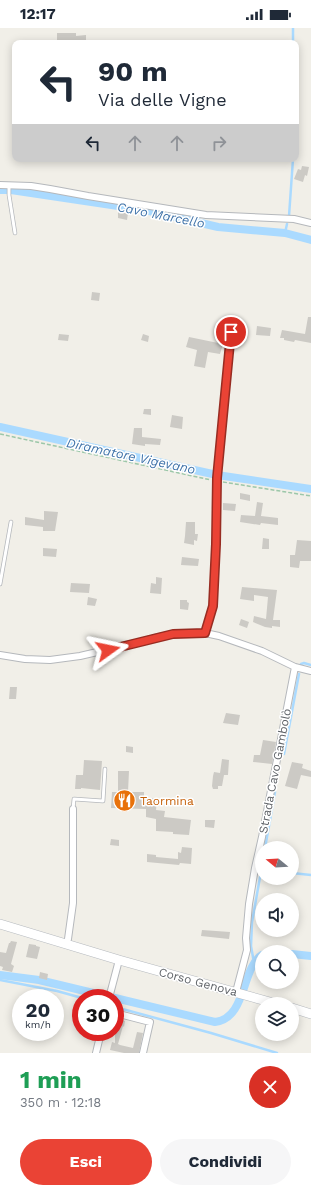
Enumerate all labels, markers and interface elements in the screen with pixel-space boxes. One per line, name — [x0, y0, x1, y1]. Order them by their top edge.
text: 12:17 — [20, 5, 56, 23]
text: 90 m — [98, 55, 168, 88]
icon: left — [32, 56, 84, 108]
text: Via delle Vigne — [98, 89, 227, 110]
icon: left — [82, 132, 104, 154]
icon: ahead — [124, 132, 146, 154]
icon: ahead — [166, 132, 188, 154]
icon: right — [208, 132, 230, 154]
water label: Cavo Marcello — [116, 199, 206, 231]
pin — [214, 315, 248, 349]
icon: arrive — [220, 321, 242, 343]
water label: Diramatore Vigevano — [65, 435, 197, 477]
position arrow — [87, 629, 129, 671]
street label: Strada Cavo Gambolò — [256, 707, 294, 835]
restaurant icon: Taormina — [112, 788, 138, 814]
place label: Taormina — [140, 794, 194, 808]
north arrow — [255, 841, 299, 885]
map controls — [255, 841, 299, 1041]
button: sound — [255, 893, 299, 937]
button: search — [255, 945, 299, 989]
street label: Corso Genova — [157, 965, 239, 999]
speed limit sign: 30 — [72, 989, 124, 1041]
button: layers — [255, 997, 299, 1041]
text: 20 — [26, 998, 50, 1022]
text: km/h — [25, 1019, 51, 1030]
text: 1 min — [20, 1066, 82, 1094]
button: close — [249, 1066, 291, 1108]
text: 350 m · 12:18 — [20, 1095, 101, 1110]
button: Esci — [20, 1139, 152, 1185]
button: Condividi — [160, 1139, 291, 1185]

